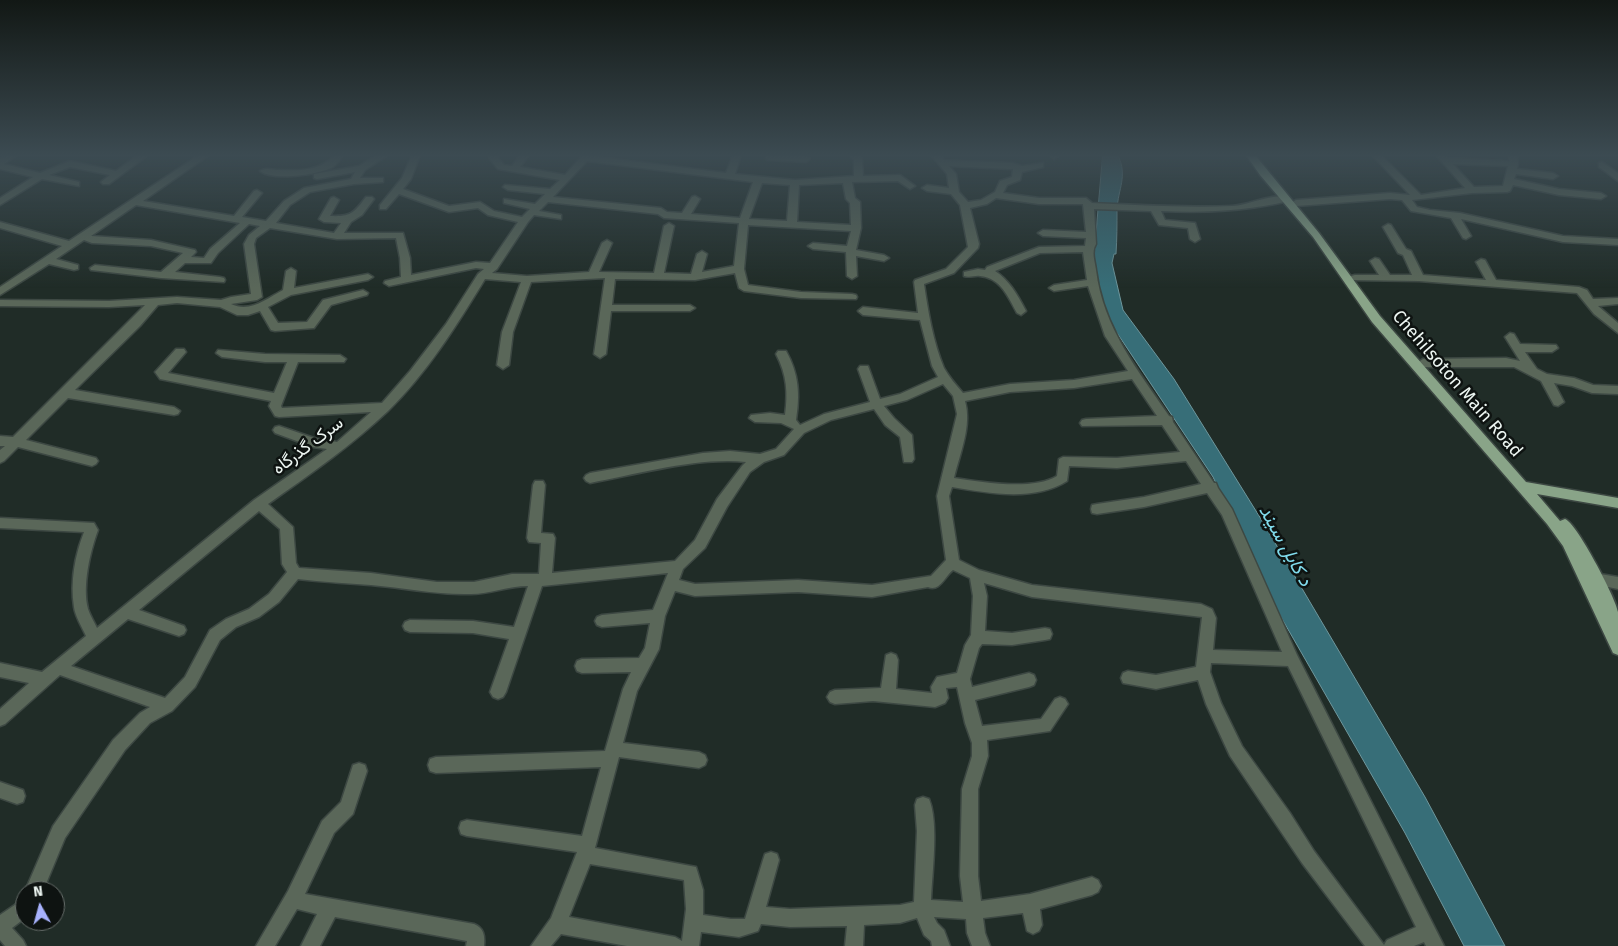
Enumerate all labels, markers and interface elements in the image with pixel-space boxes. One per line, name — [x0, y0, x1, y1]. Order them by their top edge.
street label: Chehilsoton Main Road — [1387, 306, 1527, 462]
street label: سرک گذرگاه — [268, 412, 348, 480]
water label: د کابل سيند — [1253, 502, 1317, 590]
north arrow — [15, 881, 65, 931]
text: N — [33, 883, 44, 901]

